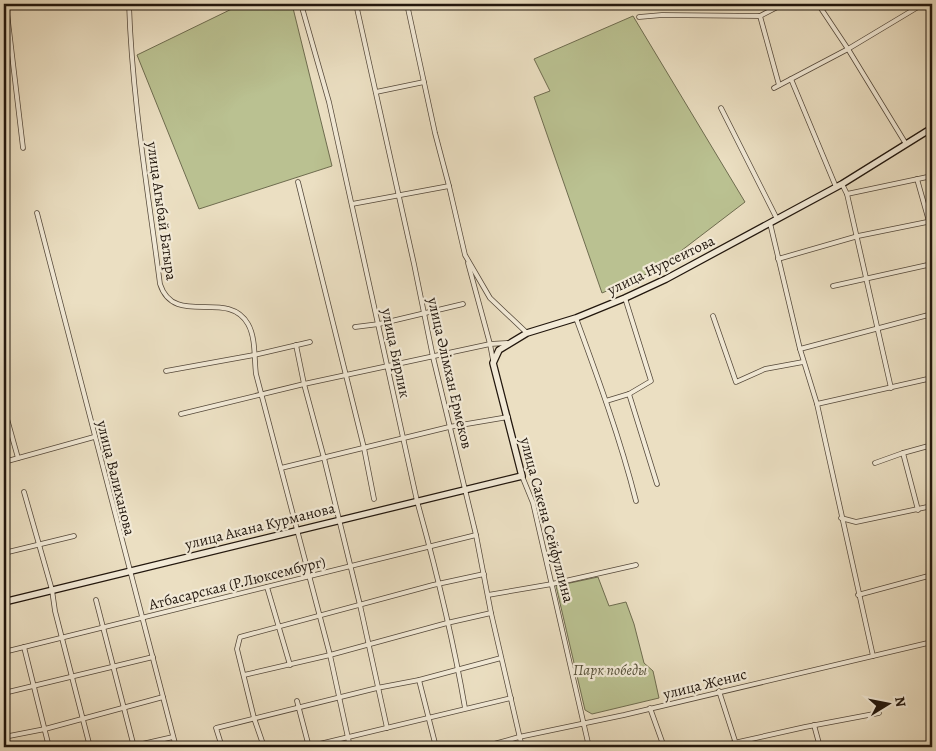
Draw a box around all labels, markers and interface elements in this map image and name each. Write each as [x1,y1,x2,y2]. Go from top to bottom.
street label: улица Агыбай Батыра [142,139,182,282]
street label: улица Нурсеитова [603,230,718,300]
street label: улица Әлімхан Ермеков [423,294,477,451]
street label: улица Бирлик [377,305,415,400]
street label: улица Валиханова [92,417,140,538]
street label: улица Сакена Сейфуллина [515,434,579,605]
street label: улица Акана Курманова [182,498,337,555]
street label: Атбасарская (Р.Люксембург) [146,551,327,615]
park label: Парк победы [573,660,647,680]
street label: улица Женис [660,664,749,704]
north arrow [864,678,914,728]
text: N [890,695,911,709]

